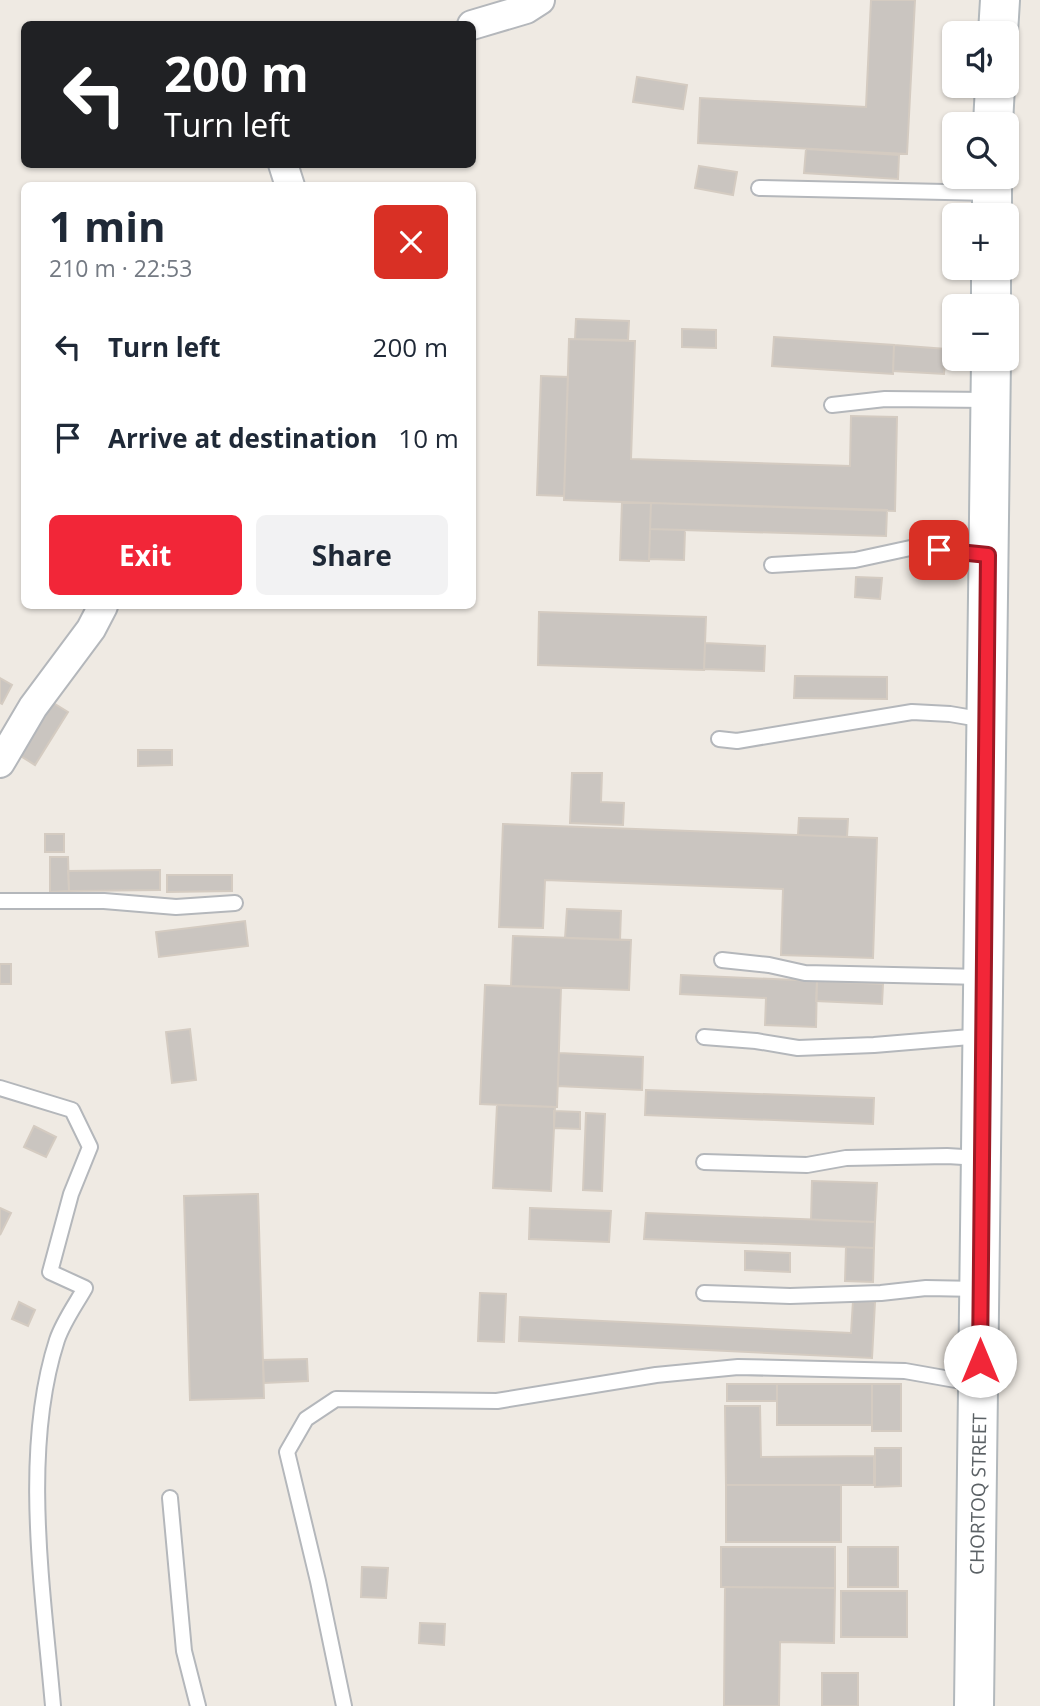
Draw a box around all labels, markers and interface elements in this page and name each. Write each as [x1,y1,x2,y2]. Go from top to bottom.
map controls [942,21,1019,371]
button: sound [942,21,1019,98]
text: 200 m [164,40,309,106]
icon: left [49,49,140,140]
text: Turn left [164,103,290,146]
button: search [942,112,1019,189]
text: 1 min [49,197,166,254]
button: + [942,203,1019,280]
button: close [374,205,448,279]
text: 210 m · 22:53 [49,252,192,284]
button: − [942,294,1019,371]
icon: left [49,328,87,366]
text: Turn left [108,329,220,365]
text: 200 m [373,329,448,365]
icon: arrive [49,419,87,457]
text: Arrive at destination [108,420,377,456]
text: 10 m [398,420,459,456]
button: Exit [49,515,242,595]
button: Share [256,515,448,595]
pin [909,520,969,580]
icon: arrive [920,531,958,569]
position arrow [943,1324,1017,1398]
street label: CHORTOQ STREET [964,1412,992,1575]

